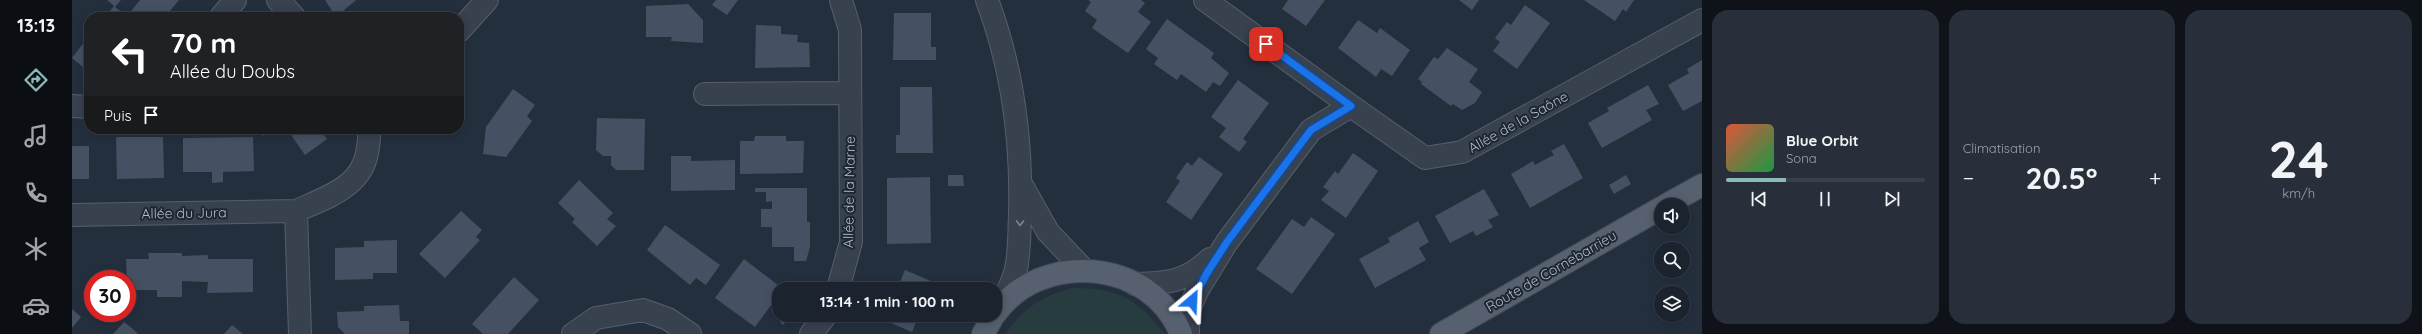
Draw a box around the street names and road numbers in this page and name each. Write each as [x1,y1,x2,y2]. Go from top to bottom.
street label: Allée de la Saône [1465,87,1571,157]
street label: Allée de la Marne [839,136,859,248]
street label: Allée du Jura [141,203,227,223]
street label: Route de Cornebarrieu [1482,226,1620,316]

